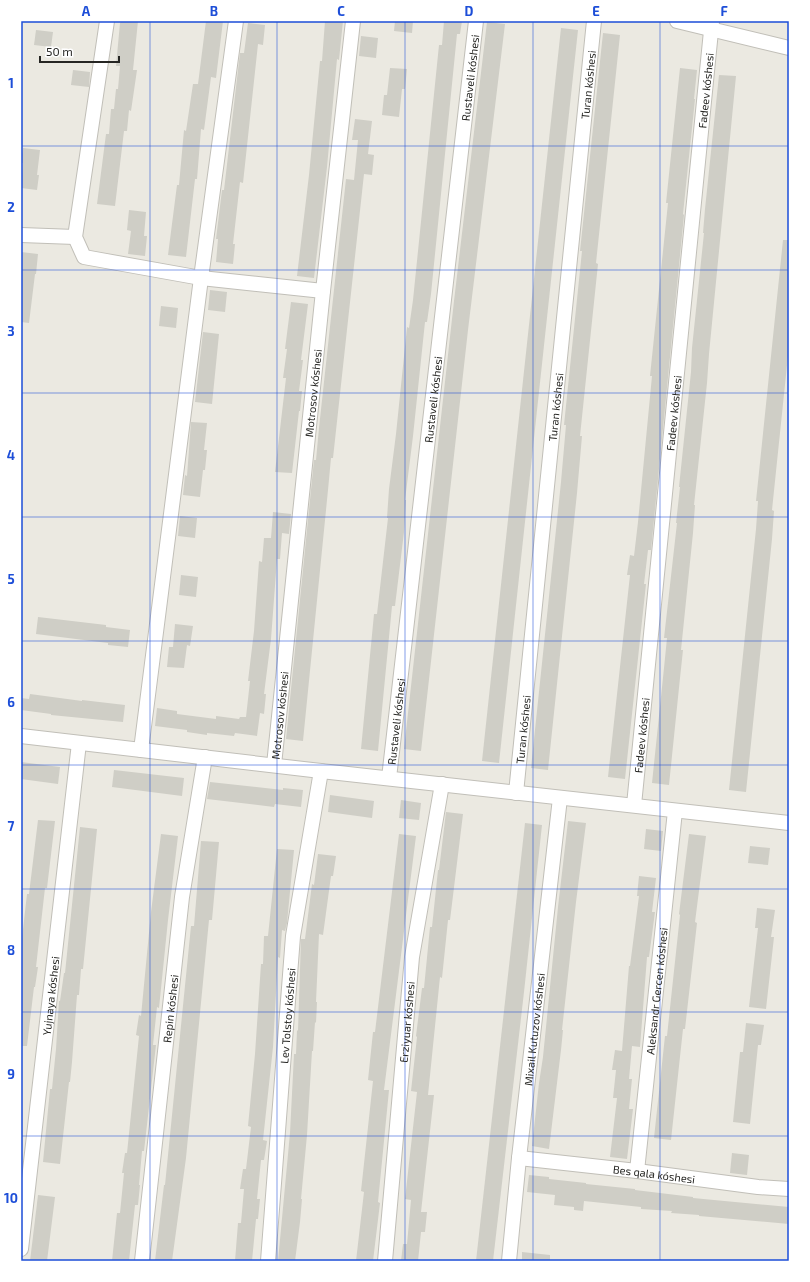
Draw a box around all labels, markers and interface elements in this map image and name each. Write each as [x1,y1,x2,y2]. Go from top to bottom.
text: A [82,3,91,19]
text: B [210,3,218,19]
text: C [337,3,345,19]
text: D [465,3,474,19]
text: E [592,3,600,19]
text: F [720,3,728,19]
street label: Rustaveli kóshesi [458,34,481,122]
scale bar [40,38,119,64]
text: 50 m [46,44,73,58]
street label: Turan kóshesi [578,50,598,120]
street label: Fadeev kóshesi [695,52,715,129]
text: 1 [8,75,14,91]
text: 2 [7,199,15,215]
text: 3 [7,323,15,339]
street label: Motrosov kóshesi [301,348,323,438]
street label: Rustaveli kóshesi [421,356,444,443]
street label: Turan kóshesi [545,372,565,442]
street label: Fadeev kóshesi [663,375,683,451]
text: 4 [7,447,15,463]
text: 5 [7,571,15,587]
street label: Motrosov kóshesi [268,671,290,760]
street label: Rustaveli kóshesi [384,677,407,765]
text: 6 [7,694,15,710]
street label: Turan kóshesi [513,694,532,764]
street label: Fadeev kóshesi [631,697,651,774]
text: 7 [8,818,15,834]
street label: Aleksandr Gercen kóshesi [643,927,669,1055]
text: 8 [7,942,15,958]
street label: Yujnaya kóshesi [39,956,61,1036]
street label: Lev Tolstoy kóshesi [277,967,297,1064]
street label: Mixail Kutuzov kóshesi [521,972,547,1086]
street label: Repin kóshesi [160,974,180,1043]
street label: Erziyuar kóshesi [396,981,416,1063]
text: 9 [7,1066,15,1082]
street label: Bes qala kóshesi [612,1162,696,1185]
text: 10 [4,1190,18,1206]

